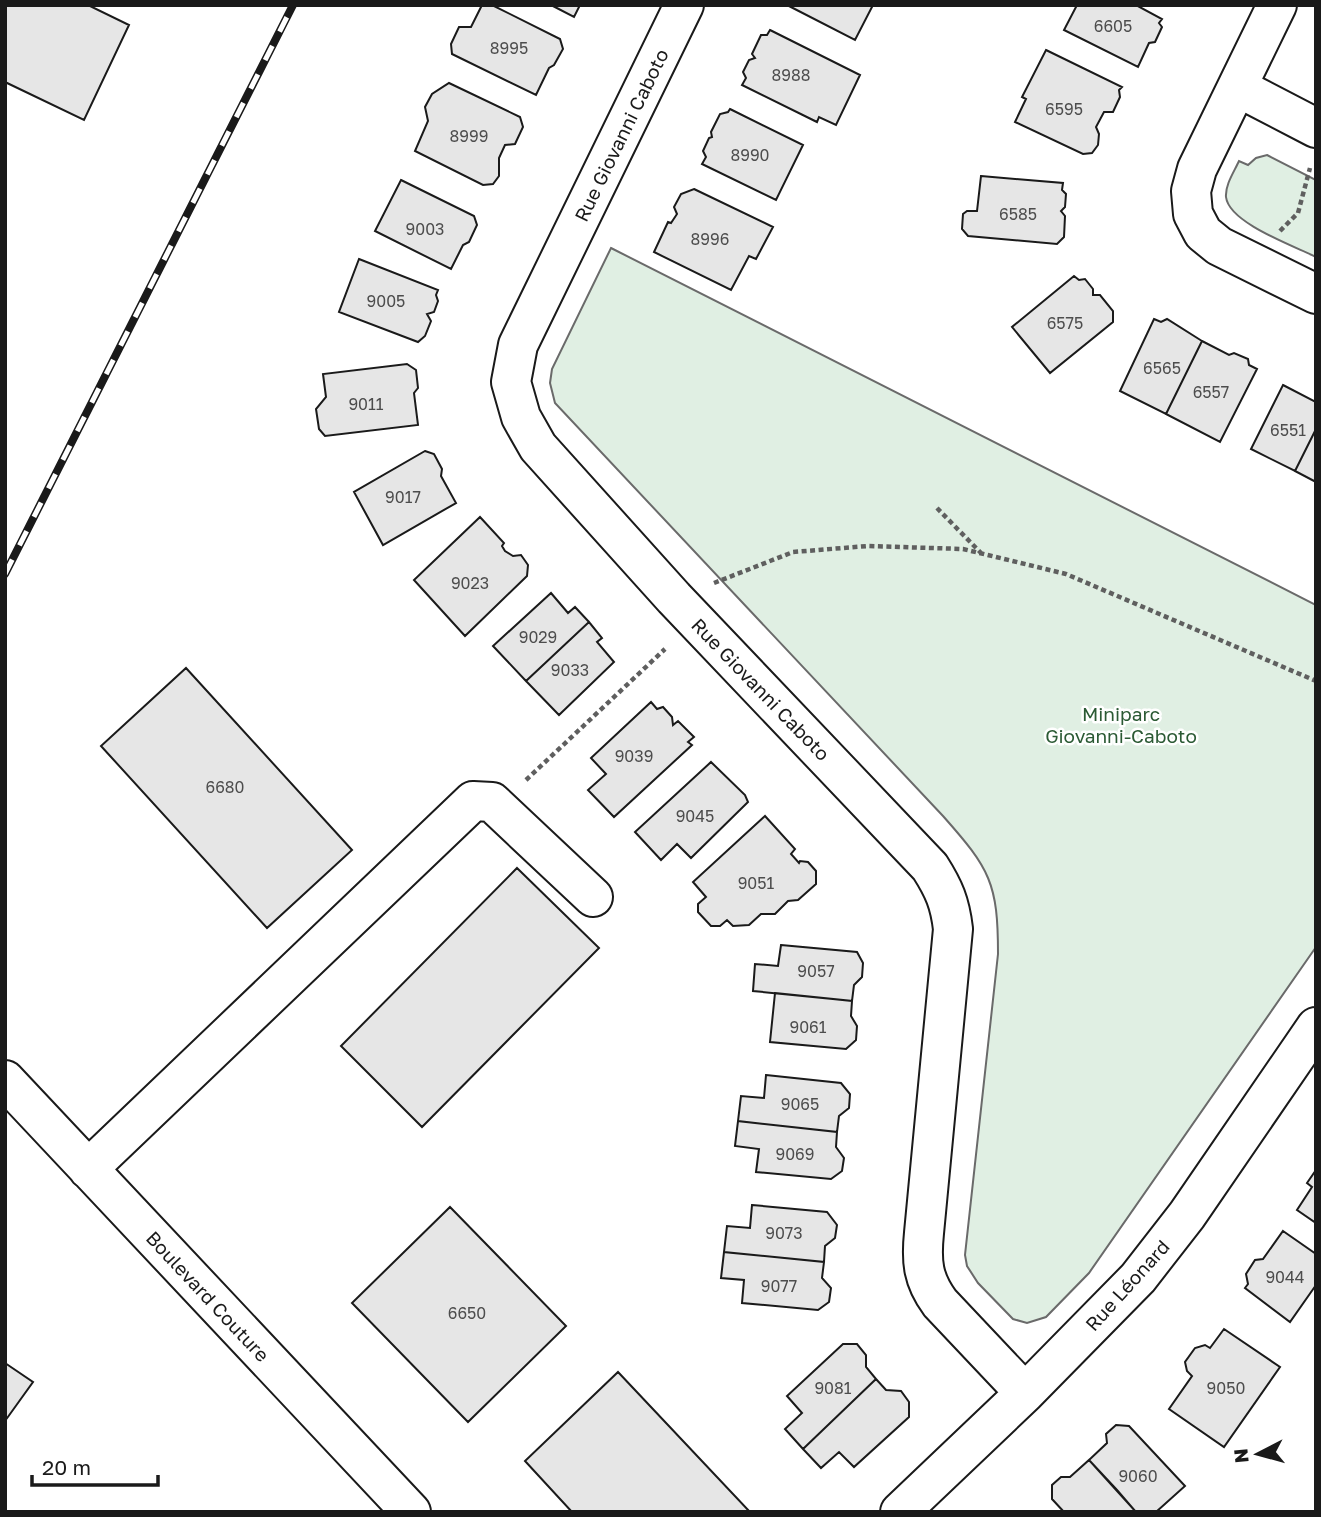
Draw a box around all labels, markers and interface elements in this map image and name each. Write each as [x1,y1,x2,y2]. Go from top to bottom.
house number: 6605 [1094,16,1132,36]
house number: 8995 [490,38,528,58]
street label: Rue Giovanni Caboto [569,45,673,225]
house number: 8988 [772,65,810,85]
house number: 6595 [1045,99,1083,119]
house number: 8999 [450,126,488,146]
house number: 8990 [730,145,770,165]
house number: 6585 [999,204,1037,224]
house number: 9003 [406,219,444,239]
house number: 8996 [691,229,729,249]
house number: 9005 [367,291,405,311]
house number: 6575 [1047,313,1083,333]
house number: 6565 [1143,358,1181,378]
house number: 6557 [1193,382,1229,402]
house number: 9011 [348,394,384,414]
house number: 6551 [1270,420,1306,440]
house number: 9017 [385,487,421,507]
house number: 9023 [451,573,489,593]
street label: Rue Giovanni Caboto [687,613,835,765]
house number: 9029 [519,627,557,647]
house number: 9033 [551,660,589,680]
park label: Miniparc Giovanni-Caboto [1045,702,1197,747]
house number: 9039 [615,746,653,766]
house number: 6680 [205,777,245,797]
house number: 9045 [676,806,714,826]
house number: 9051 [738,873,775,893]
house number: 9057 [797,961,835,981]
house number: 9061 [789,1017,827,1037]
house number: 9065 [781,1094,819,1114]
house number: 9069 [776,1144,814,1164]
house number: 9073 [765,1223,803,1243]
street label: Boulevard Couture [142,1226,274,1366]
street label: Rue Léonard [1080,1235,1174,1335]
house number: 9044 [1265,1267,1305,1287]
house number: 9077 [761,1276,797,1296]
house number: 6650 [448,1303,486,1323]
house number: 9081 [814,1378,852,1398]
house number: 9050 [1207,1378,1245,1398]
north arrow [1223,1419,1293,1489]
scale bar [32,1444,158,1488]
text: N [1228,1447,1253,1464]
text: 20 m [42,1454,91,1480]
house number: 9060 [1118,1466,1158,1486]

